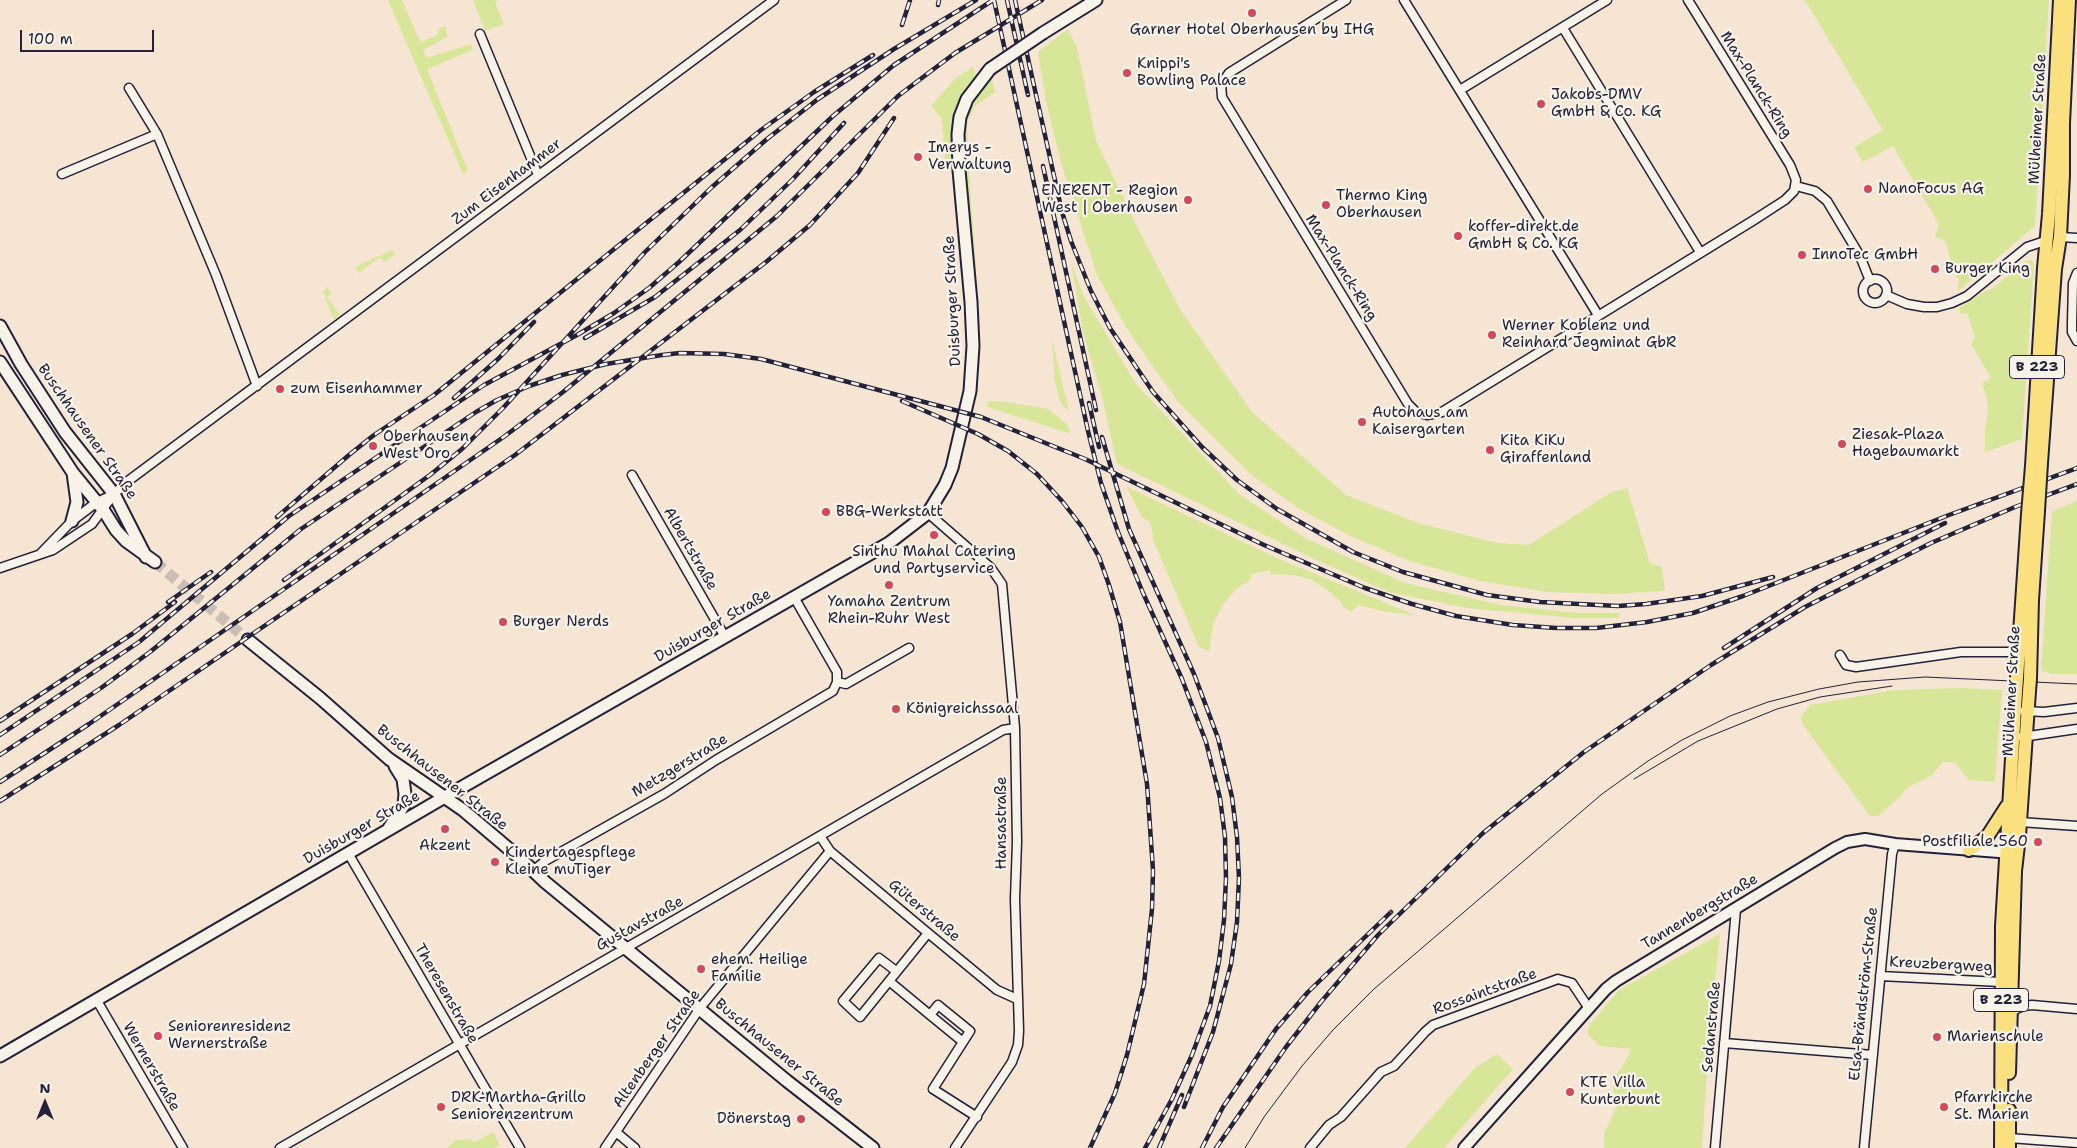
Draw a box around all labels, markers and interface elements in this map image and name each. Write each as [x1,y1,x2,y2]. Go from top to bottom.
marker: Garner Hotel Oberhausen by IHG [1246,7,1258,19]
scale bar [22,20,156,52]
place label: Garner Hotel Oberhausen by IHG [1130,21,1374,39]
street label: Max-Planck-Ring [1716,28,1796,142]
text: 100 m [28,29,73,49]
street label: Mülheimer Straße [2026,53,2050,185]
place label: Knippi's Bowling Palace [1137,55,1246,90]
marker: Knippi's Bowling Palace [1121,67,1133,79]
place label: Jakobs-DMV GmbH & Co. KG [1551,86,1661,121]
marker: Jakobs-DMV GmbH & Co. KG [1535,98,1547,110]
street label: Zum Eisenhammer [449,135,565,229]
place label: Imerys - Verwaltung [928,139,1012,174]
marker: Imerys - Verwaltung [912,151,924,163]
place label: NanoFocus AG [1878,180,1984,198]
place label: ENERENT - Region West | Oberhausen [1041,182,1178,217]
marker: NanoFocus AG [1862,183,1874,195]
place label: Thermo King Oberhausen [1336,187,1427,222]
marker: ENERENT - Region West | Oberhausen [1182,194,1194,206]
marker: Thermo King Oberhausen [1320,199,1332,211]
street label: Max-Planck-Ring [1301,211,1381,325]
place label: koffer-direkt.de GmbH & Co. KG [1468,218,1579,253]
marker: koffer-direkt.de GmbH & Co. KG [1452,230,1464,242]
street label: Duisburger Straße [941,235,965,367]
place label: InnoTec GmbH [1812,246,1918,264]
marker: InnoTec GmbH [1796,249,1808,261]
place label: Burger King [1945,260,2030,278]
marker: Burger King [1929,263,1941,275]
place label: Werner Koblenz und Reinhard Jegminat GbR [1502,317,1676,352]
marker: Werner Koblenz und Reinhard Jegminat GbR [1486,329,1498,341]
road number: B 223 [2010,356,2064,378]
street label: Buschhausener Straße [33,361,141,503]
place label: zum Eisenhammer [290,380,423,398]
marker: zum Eisenhammer [274,383,286,395]
place label: Autohaus am Kaisergarten [1372,404,1468,439]
marker: Autohaus am Kaisergarten [1356,416,1368,428]
place label: Ziesak-Plaza Hagebaumarkt [1852,426,1959,461]
place label: Oberhausen West Oro [383,428,469,463]
place label: Kita KiKu Giraffenland [1500,432,1591,467]
marker: Ziesak-Plaza Hagebaumarkt [1836,438,1848,450]
marker: Oberhausen West Oro [367,440,379,452]
marker: Kita KiKu Giraffenland [1484,444,1496,456]
place label: BBG-Werkstatt [836,503,943,521]
street label: Albertstraße [659,504,721,594]
marker: BBG-Werkstatt [820,506,832,518]
marker: Sinthu Mahal Catering und Partyservice [928,529,940,541]
place label: Sinthu Mahal Catering und Partyservice [852,543,1016,578]
marker: Yamaha Zentrum Rhein-Ruhr West [883,579,895,591]
street label: Duisburger Straße [652,585,774,667]
place label: Yamaha Zentrum Rhein-Ruhr West [827,593,951,628]
place label: Burger Nerds [513,613,609,631]
marker: Burger Nerds [497,616,509,628]
street label: Mülheimer Straße [2000,625,2024,757]
place label: Königreichssaal [906,700,1019,718]
marker: Königreichssaal [890,703,902,715]
street label: Buschhausener Straße [373,721,511,835]
street label: Metzgerstraße [629,730,731,802]
street label: Hansastraße [993,777,1011,869]
street label: Duisburger Straße [301,787,423,869]
marker: Akzent [439,823,451,835]
place label: Postfiliale 560 [1922,833,2028,851]
marker: Postfiliale 560 [2032,836,2044,848]
place label: Akzent [419,837,471,855]
place label: Kindertagespflege Kleine muTiger [505,844,636,879]
marker: Kindertagespflege Kleine muTiger [489,856,501,868]
street label: Tannenbergstraße [1639,870,1761,954]
street label: Güterstraße [885,876,963,946]
street label: Gustavstraße [593,893,687,955]
street label: Elsa-Brändström-Straße [1846,906,1882,1082]
street label: Theresenstraße [410,941,482,1047]
place label: ehem. Heilige Familie [711,951,808,986]
street label: Kreuzbergweg [1889,953,1993,977]
marker: ehem. Heilige Familie [695,963,707,975]
street label: Rossaintstraße [1431,965,1539,1019]
street label: Sedanstraße [1699,981,1725,1073]
street label: Altenberger Straße [609,986,705,1112]
road number: B 223 [1974,988,2028,1012]
street label: Buschhausener Straße [711,995,847,1111]
place label: Seniorenresidenz Wernerstraße [168,1018,291,1053]
street label: Wernerstraße [118,1019,184,1115]
place label: Marienschule [1947,1028,2044,1046]
marker: Seniorenresidenz Wernerstraße [152,1030,164,1042]
marker: Marienschule [1931,1031,1943,1043]
place label: KTE Villa Kunterbunt [1580,1074,1661,1109]
north arrow [20,1078,70,1128]
text: N [39,1079,51,1097]
marker: KTE Villa Kunterbunt [1564,1086,1576,1098]
place label: DRK-Martha-Grillo Seniorenzentrum [451,1089,586,1124]
place label: Pfarrkirche St. Marien [1954,1089,2033,1124]
marker: DRK-Martha-Grillo Seniorenzentrum [435,1101,447,1113]
marker: Pfarrkirche St. Marien [1938,1101,1950,1113]
place label: Dönerstag [717,1110,791,1128]
marker: Dönerstag [795,1113,807,1125]

